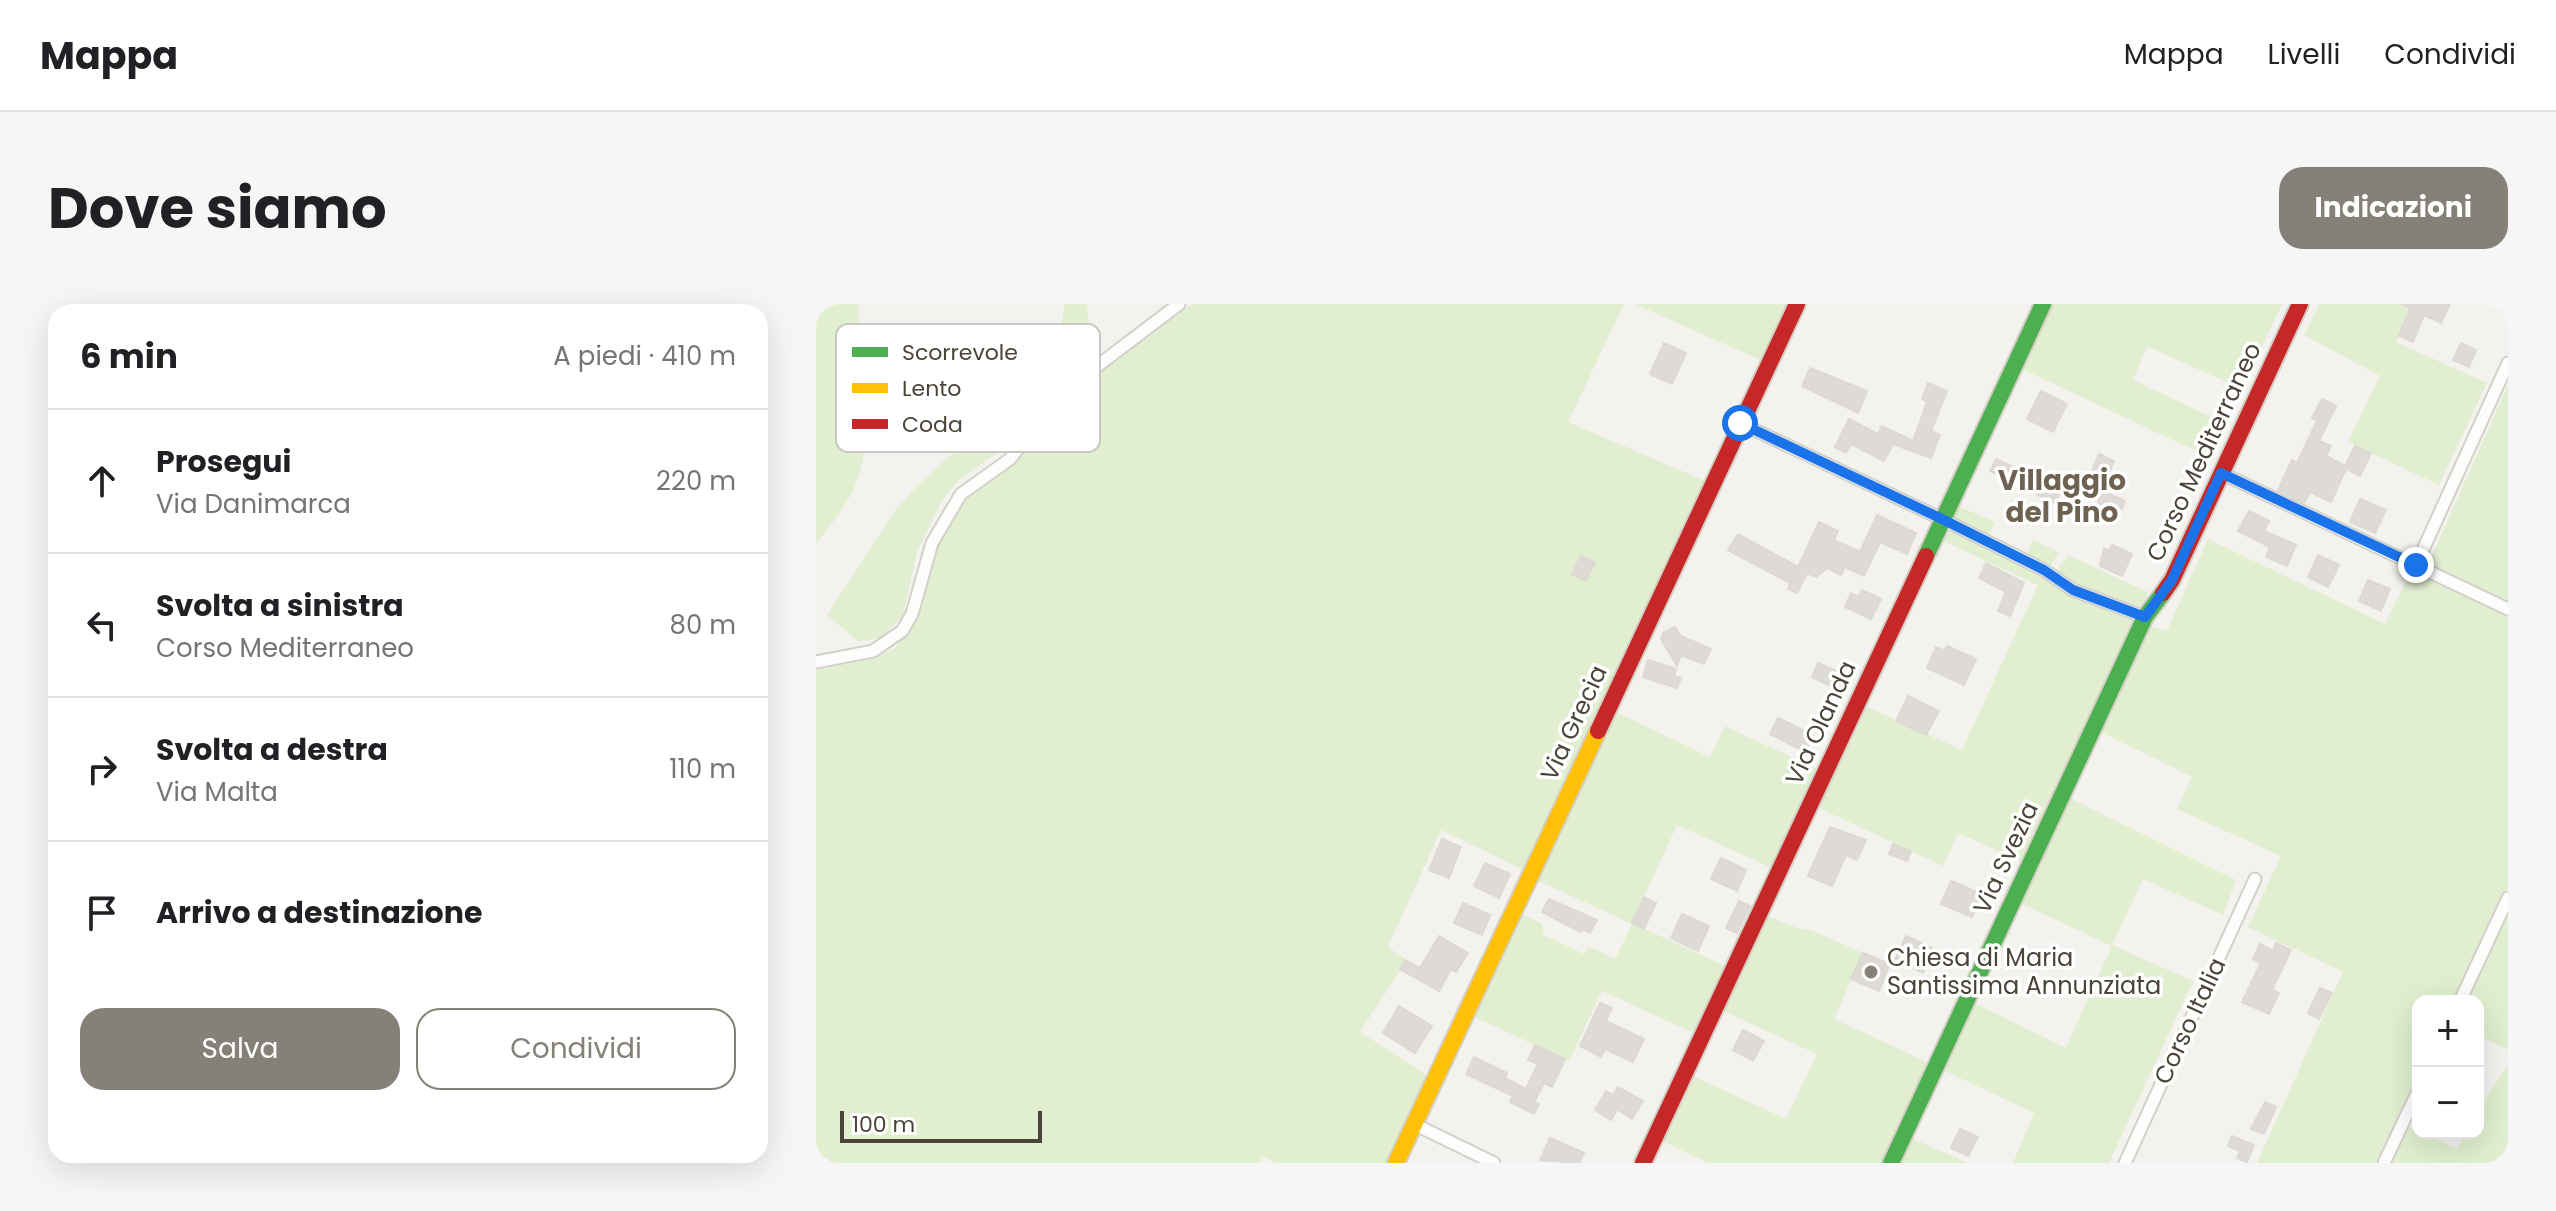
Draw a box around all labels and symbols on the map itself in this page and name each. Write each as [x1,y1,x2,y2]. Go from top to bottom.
legend [836,324,1100,452]
text: Scorrevole [902,337,1018,368]
street label: Corso Mediterraneo [2138,337,2269,567]
text: Lento [902,373,961,404]
route start [1722,405,1758,441]
text: Coda [902,409,963,440]
district label: Villaggio del Pino [1998,461,2126,532]
route end [2398,547,2434,583]
street label: Via Olanda [1777,655,1864,790]
street label: Via Grecia [1532,660,1615,786]
street label: Via Svezia [1965,796,2046,919]
place label: Chiesa di Maria Santissima Annunziata [1887,941,2161,1002]
street label: Corso Italia [2146,952,2233,1089]
marker: Chiesa di Maria Santissima Annunziata [1862,963,1880,981]
scale bar [840,1107,1042,1143]

